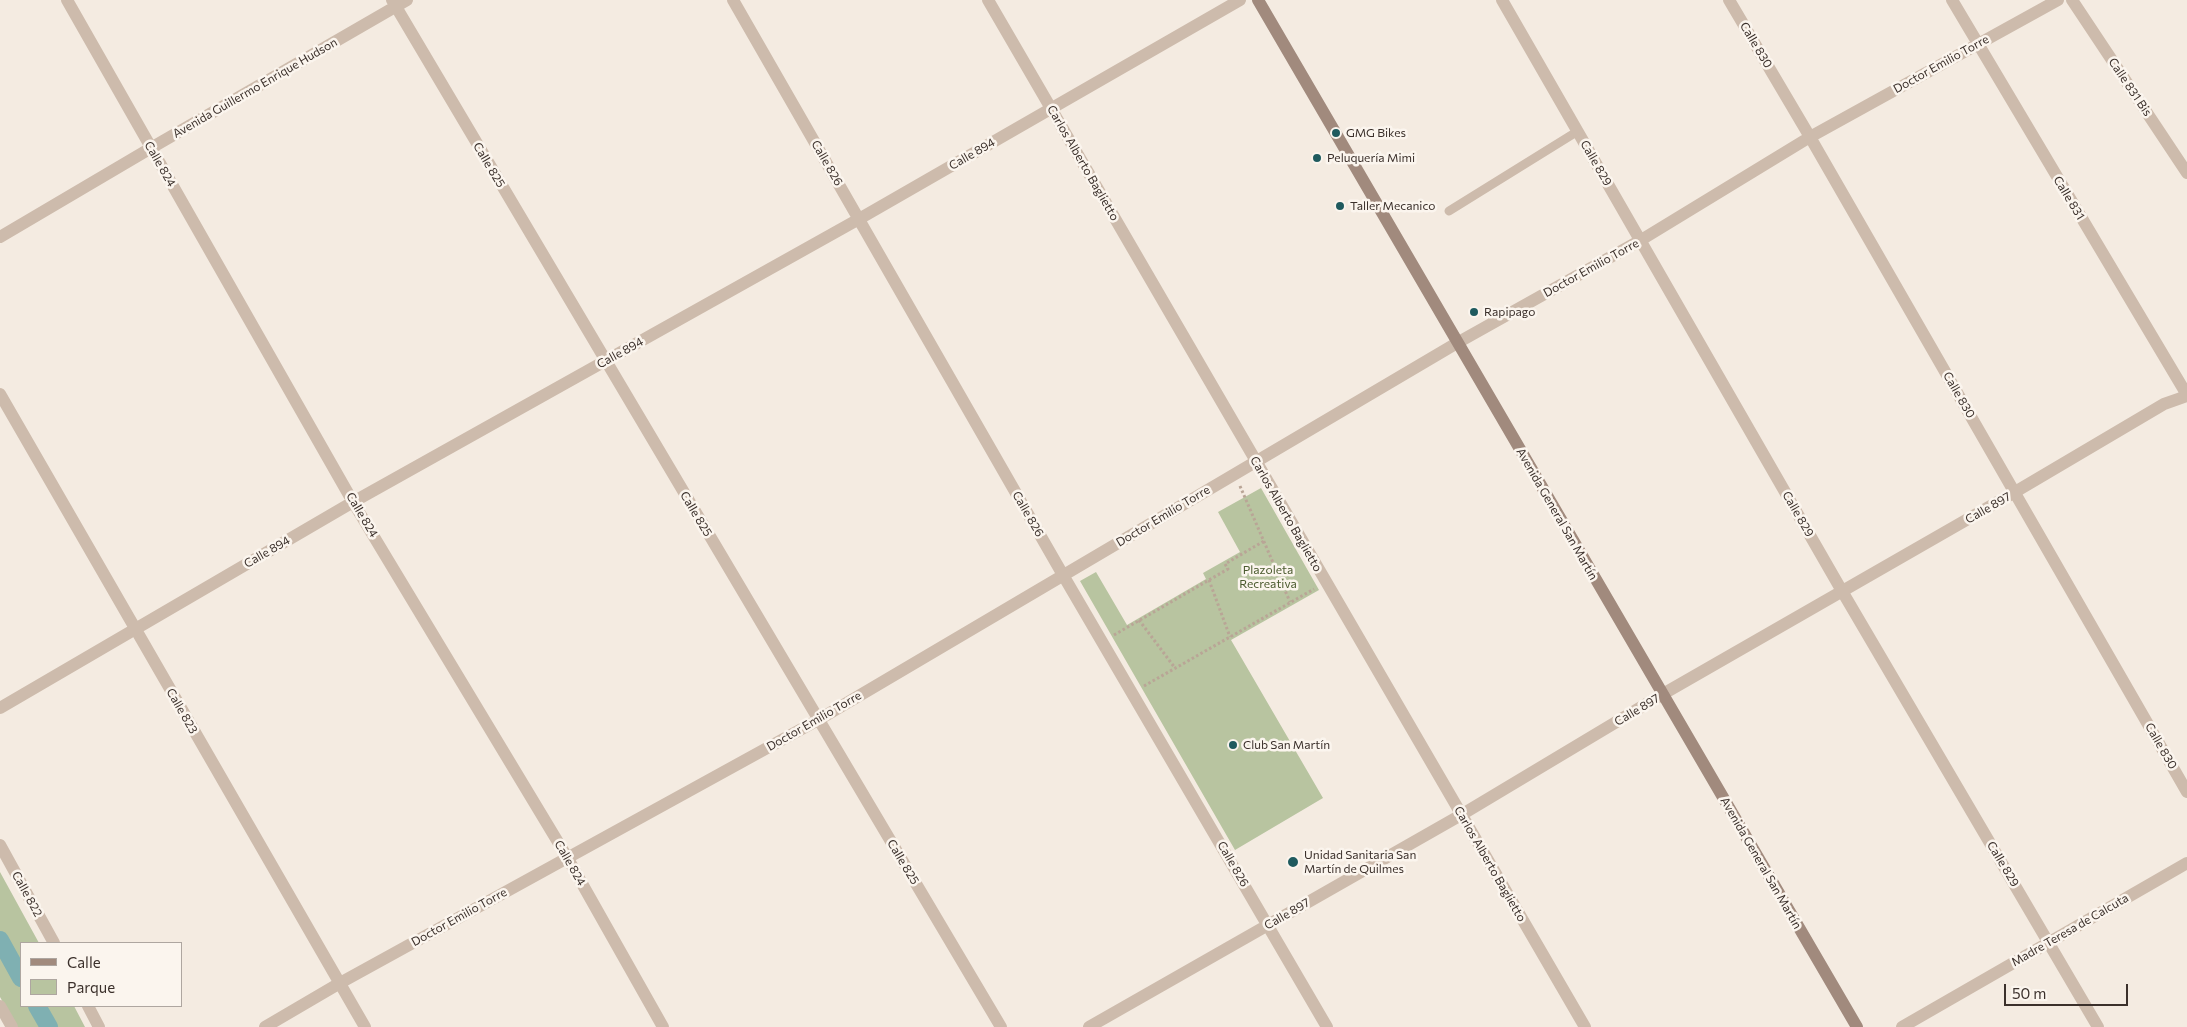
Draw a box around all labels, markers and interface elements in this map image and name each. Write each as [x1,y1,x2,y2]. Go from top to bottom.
street label: Calle 830 [1737,19,1775,71]
street label: Doctor Emilio Torre [1891,32,1991,96]
street label: Avenida Guillermo Enrique Hudson [170,35,340,141]
street label: Calle 831 Bis [2105,55,2155,119]
street label: Carlos Alberto Baglietto [1044,103,1122,223]
place label: GMG Bikes [1346,126,1406,140]
marker: GMG Bikes [1330,127,1342,139]
street label: Calle 894 [946,135,998,173]
street label: Calle 826 [808,138,846,188]
street label: Calle 829 [1577,138,1615,188]
street label: Calle 824 [141,139,179,189]
street label: Calle 825 [470,140,508,190]
place label: Peluquería Mimi [1327,151,1415,165]
marker: Peluquería Mimi [1311,152,1323,164]
street label: Calle 831 [2050,174,2088,222]
place label: Taller Mecanico [1350,199,1436,213]
marker: Taller Mecanico [1334,200,1346,212]
street label: Doctor Emilio Torre [1541,236,1641,300]
place label: Rapipago [1484,305,1535,319]
marker: Rapipago [1468,306,1480,318]
street label: Calle 894 [594,334,646,372]
street label: Calle 830 [1940,369,1978,421]
street label: Avenida General San Martín [1513,445,1601,583]
street label: Carlos Alberto Baglietto [1247,454,1325,574]
street label: Doctor Emilio Torre [1113,482,1213,550]
street label: Calle 825 [677,489,715,539]
street label: Calle 826 [1009,489,1047,539]
street label: Calle 829 [1779,489,1817,539]
street label: Calle 897 [1963,489,2013,527]
street label: Calle 824 [343,490,381,540]
street label: Calle 894 [241,533,293,571]
park label: Plazoleta Recreativa [1239,563,1297,591]
street label: Calle 823 [163,686,201,736]
street label: Doctor Emilio Torre [764,688,864,754]
street label: Calle 897 [1612,691,1662,729]
street label: Calle 830 [2142,720,2180,772]
place label: Club San Martín [1243,738,1330,752]
marker: Club San Martín [1227,739,1239,751]
street label: Avenida General San Martín [1717,794,1805,932]
street label: Carlos Alberto Baglietto [1451,804,1529,924]
street label: Calle 825 [884,837,922,887]
street label: Calle 824 [551,838,589,888]
street label: Calle 826 [1214,839,1252,889]
street label: Calle 829 [1984,839,2022,889]
place label: Unidad Sanitaria San Martín de Quilmes [1304,848,1416,876]
marker: Unidad Sanitaria San Martín de Quilmes [1286,855,1300,869]
street label: Calle 822 [9,869,45,919]
street label: Doctor Emilio Torre [409,885,509,949]
street label: Madre Teresa de Calcuta [2009,891,2131,969]
street label: Calle 897 [1262,895,1312,933]
legend [20,942,182,1007]
text: Calle [67,953,101,971]
scale bar [2007,974,2131,1006]
text: Parque [67,978,115,996]
text: 50 m [2012,984,2046,1002]

